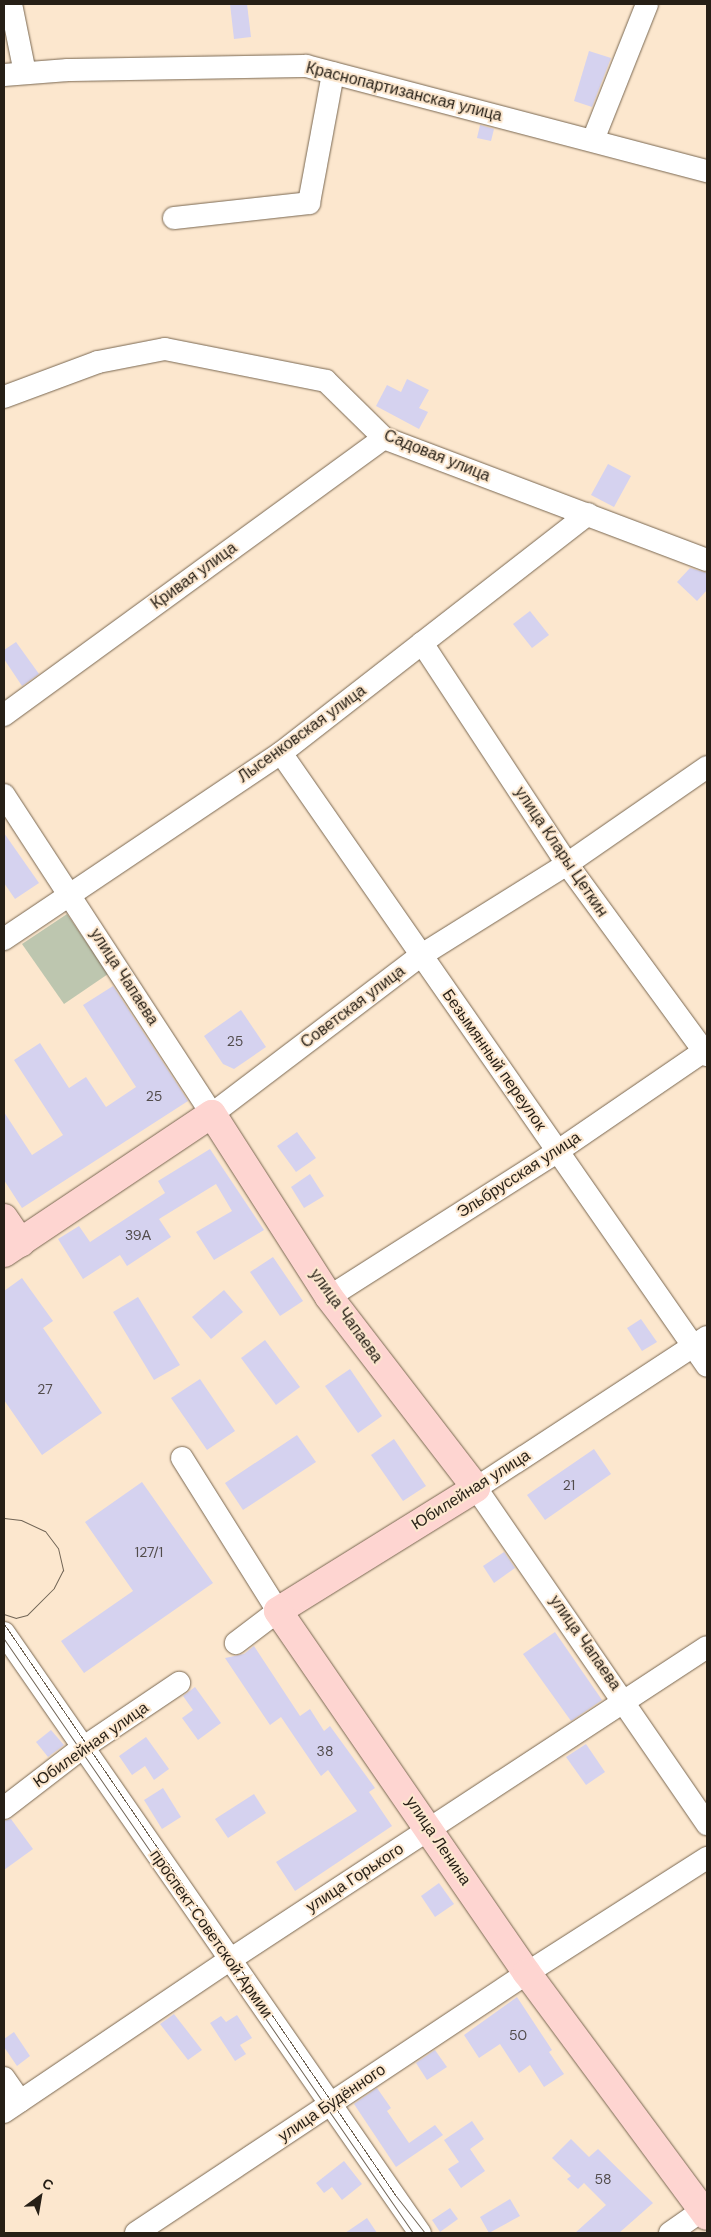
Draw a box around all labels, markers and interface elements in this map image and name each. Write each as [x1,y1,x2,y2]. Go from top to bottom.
street label: Краснопартизанская улица [304,58,504,126]
street label: Садовая улица [381,426,493,486]
street label: Кривая улица [147,538,241,614]
street label: Лысенковская улица [234,681,370,787]
street label: улица Клары Цеткин [510,783,612,921]
street label: улица Чапаева [86,925,162,1029]
street label: Советская улица [297,962,409,1052]
street label: Безымянный переулок [438,986,550,1134]
house number: 25 [227,1033,243,1049]
house number: 25 [146,1088,162,1104]
street label: Эльбрусская улица [454,1128,584,1222]
house number: 39А [125,1227,151,1243]
street label: улица Чапаева [305,1265,387,1367]
house number: 27 [37,1381,53,1397]
street label: Юбилейная улица [408,1446,534,1534]
house number: 21 [563,1477,575,1493]
house number: 127/1 [135,1544,163,1560]
street label: улица Чапаева [545,1592,625,1694]
street label: Юбилейная улица [30,1698,152,1792]
house number: 38 [317,1743,333,1759]
street label: улица Ленина [401,1793,475,1889]
street label: улица Горького [303,1839,407,1917]
street label: проспект Советской Армии [146,1846,276,2022]
house number: 50 [509,2027,527,2043]
street label: улица Будённого [275,2060,389,2146]
house number: 58 [594,2171,612,2187]
north arrow [15,2172,65,2222]
text: С [39,2174,57,2195]

